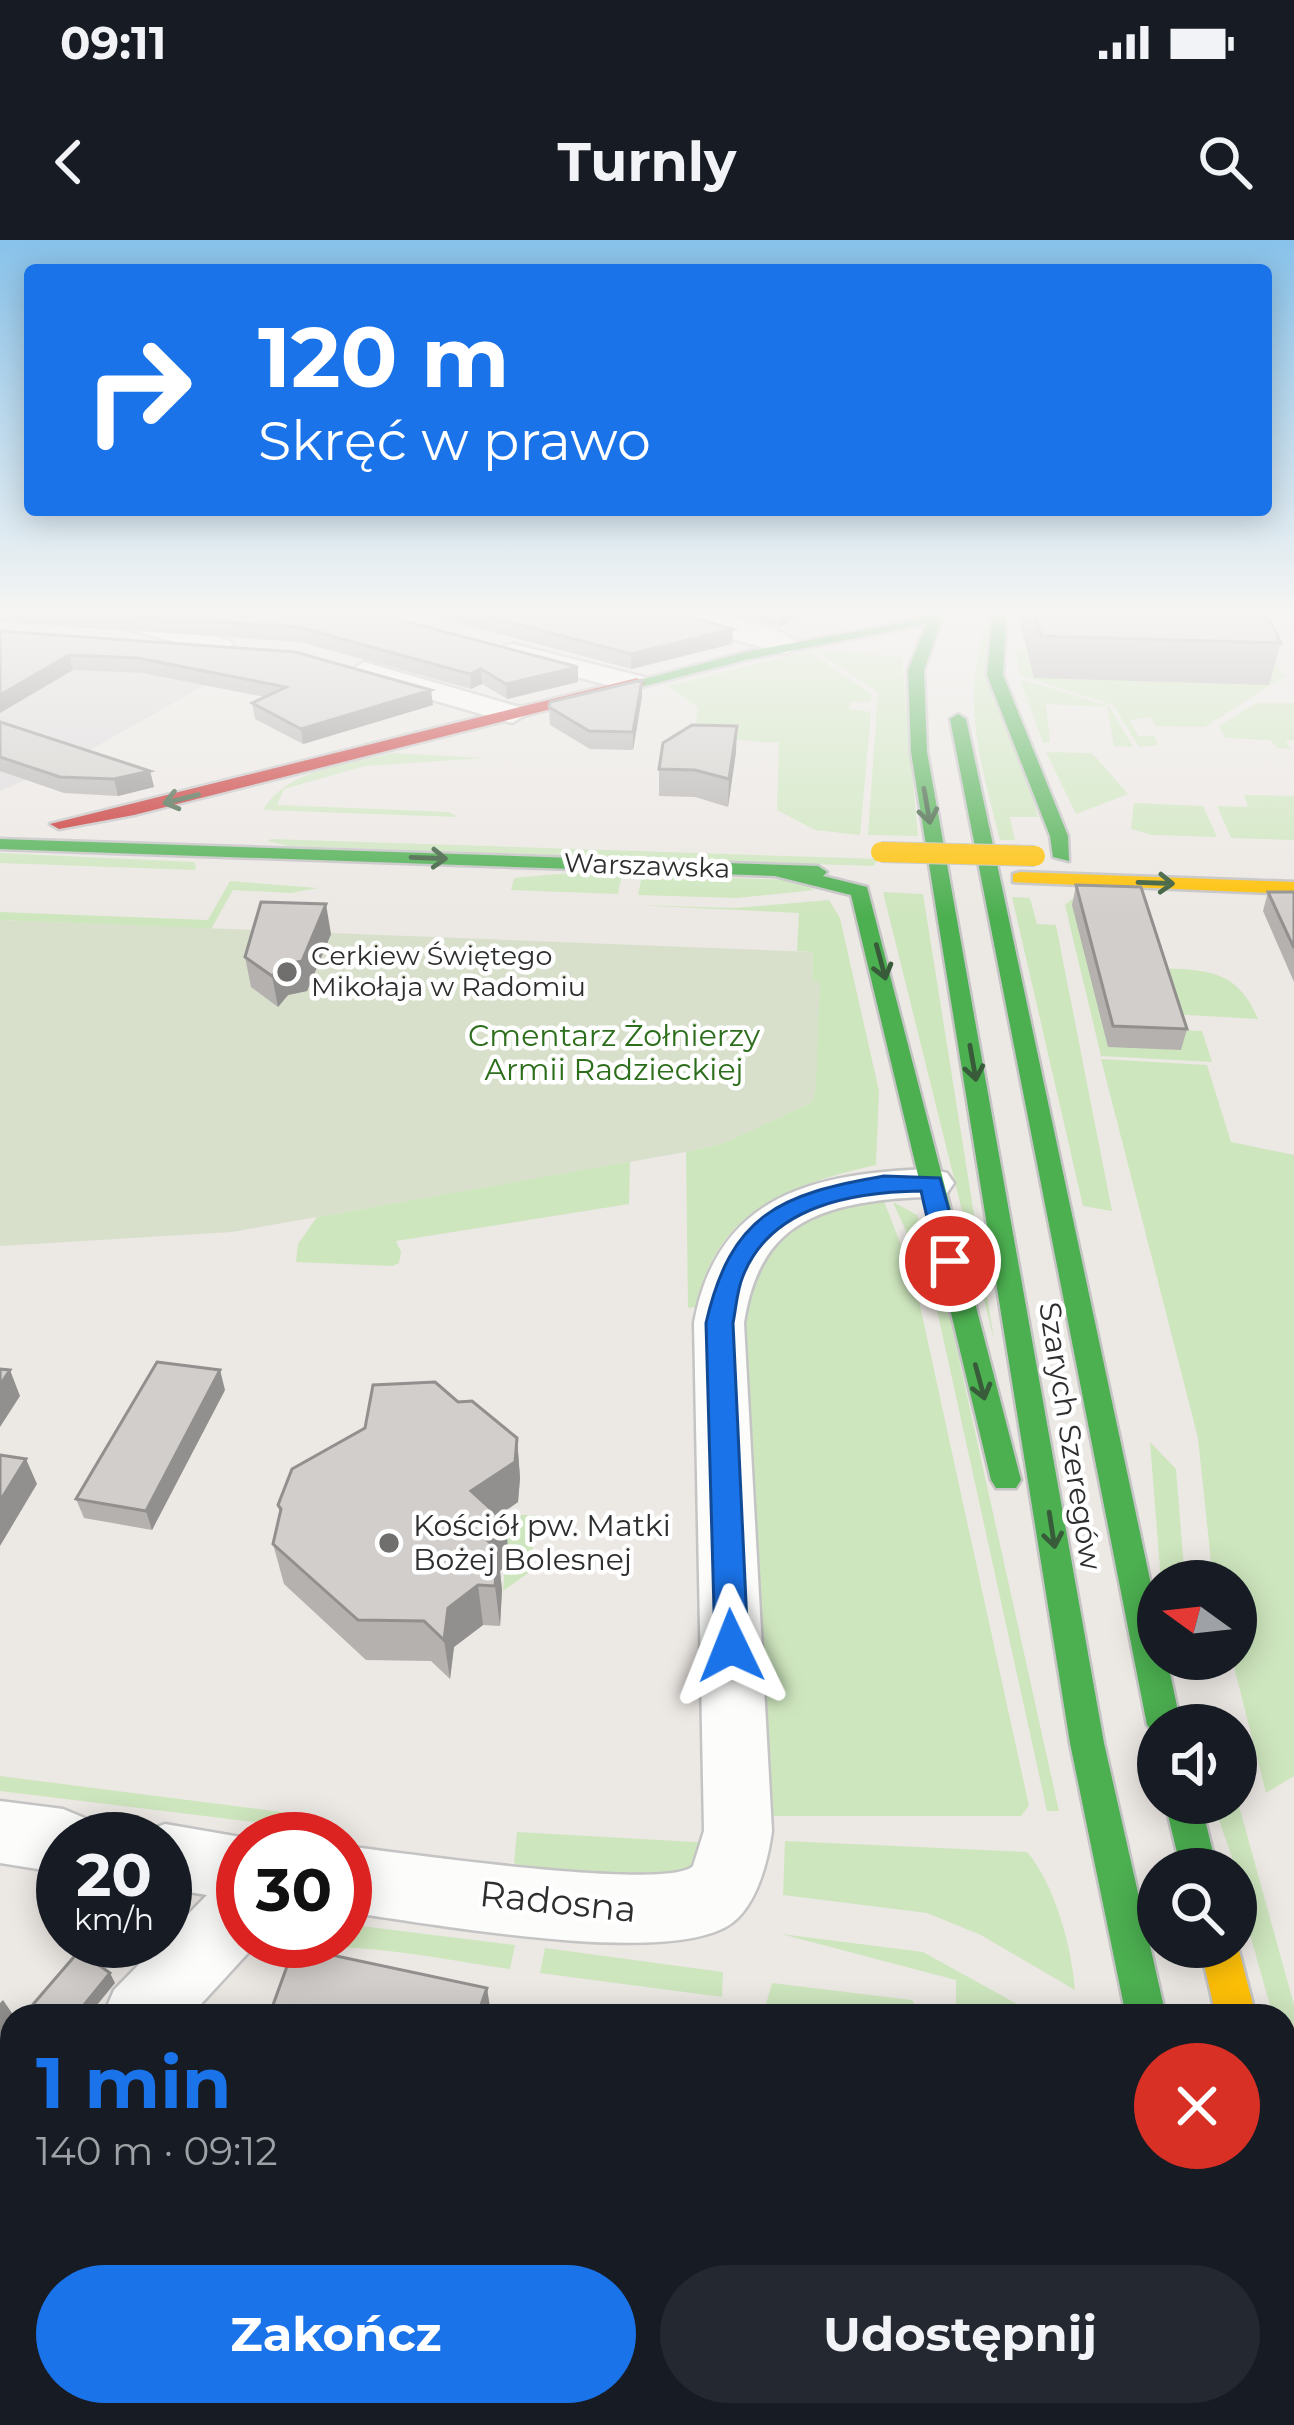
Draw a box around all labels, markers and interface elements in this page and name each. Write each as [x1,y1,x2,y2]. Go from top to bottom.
text: 09:11 [60,15,166,70]
icon: back [36,129,102,195]
text: Turnly [558,129,736,195]
icon: search [1192,129,1258,195]
text: 120 m [258,306,509,408]
icon: right [60,312,216,468]
text: Skręć w prawo [258,408,651,474]
one-way arrow [917,786,940,825]
one-way arrow [162,789,200,811]
street label: Warszawska [563,846,731,885]
one-way arrow [409,847,448,870]
one-way arrow [1136,872,1175,895]
place label: Cerkiew Świętego Mikołaja w Radomiu [311,939,586,1003]
one-way arrow [871,942,893,980]
marker: Cerkiew Świętego Mikołaja w Radomiu [274,959,300,985]
park label: Cmentarz Żołnierzy Armii Radzieckiej [468,1017,761,1088]
one-way arrow [963,1043,985,1082]
pin [899,1210,1001,1312]
icon: arrive [917,1228,983,1294]
street label: Szarych Szeregów [1031,1299,1110,1573]
one-way arrow [970,1362,992,1400]
place label: Kościół pw. Matki Bożej Bolesnej [413,1507,671,1578]
one-way arrow [1041,1510,1064,1549]
marker: Kościół pw. Matki Bożej Bolesnej [376,1530,402,1556]
north arrow [1137,1560,1257,1680]
map controls [1137,1560,1257,1968]
position arrow [668,1583,794,1709]
button: sound [1137,1704,1257,1824]
speed limit sign: 30 [216,1812,372,1968]
text: 20 [76,1838,152,1911]
button: search [1137,1848,1257,1968]
street label: Radosna [478,1871,638,1931]
text: km/h [74,1901,154,1938]
text: 1 min [36,2038,232,2126]
button: close [1134,2043,1260,2169]
text: 140 m · 09:12 [36,2127,278,2175]
button: Zakończ [36,2265,636,2403]
button: Udostępnij [660,2265,1260,2403]

